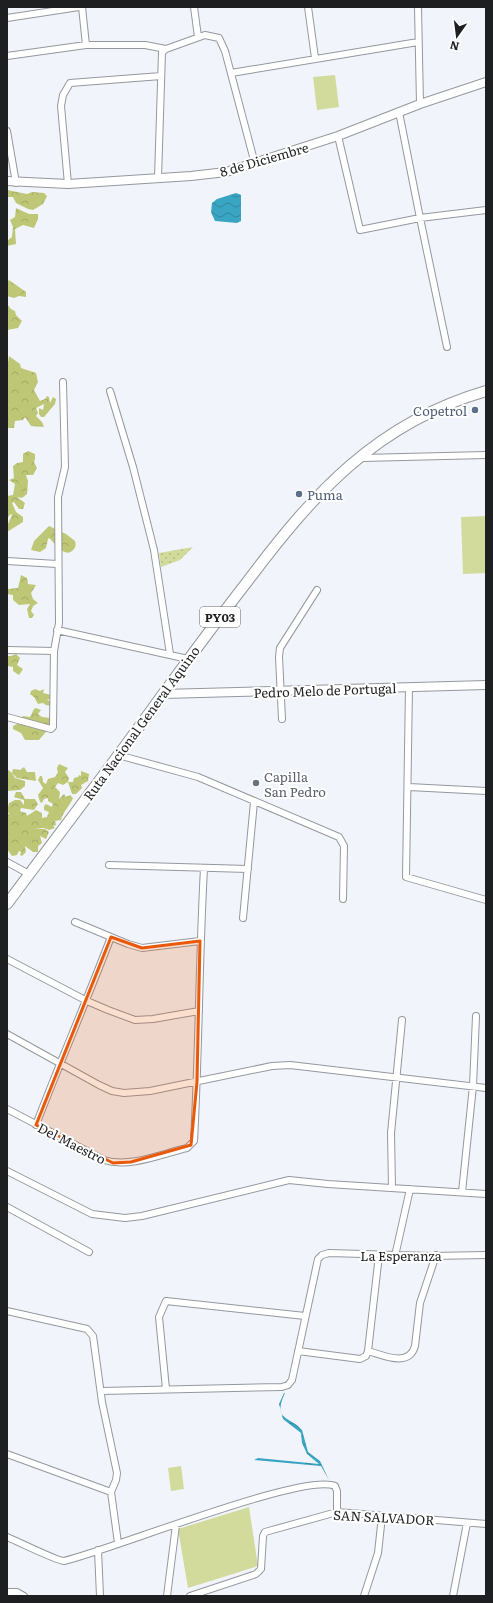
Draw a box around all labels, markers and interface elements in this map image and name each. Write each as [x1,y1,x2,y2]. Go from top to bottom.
north arrow [437,16,477,56]
text: N [448,38,461,56]
street label: 8 de Diciembre [217,137,311,181]
place label: Copetrol [413,401,468,420]
marker: Copetrol [470,405,480,415]
place label: Puma [307,485,343,504]
marker: Puma [294,489,304,499]
road number: PY03 [200,607,240,627]
street label: Ruta Nacional General Aquino [78,641,204,804]
street label: Pedro Melo de Portugal [253,678,397,702]
place label: Capilla San Pedro [264,767,326,801]
marker: Capilla San Pedro [251,778,261,788]
street label: Del Maestro [35,1118,110,1168]
street label: La Esperanza [360,1246,442,1265]
street label: SAN SALVADOR [333,1505,436,1529]

